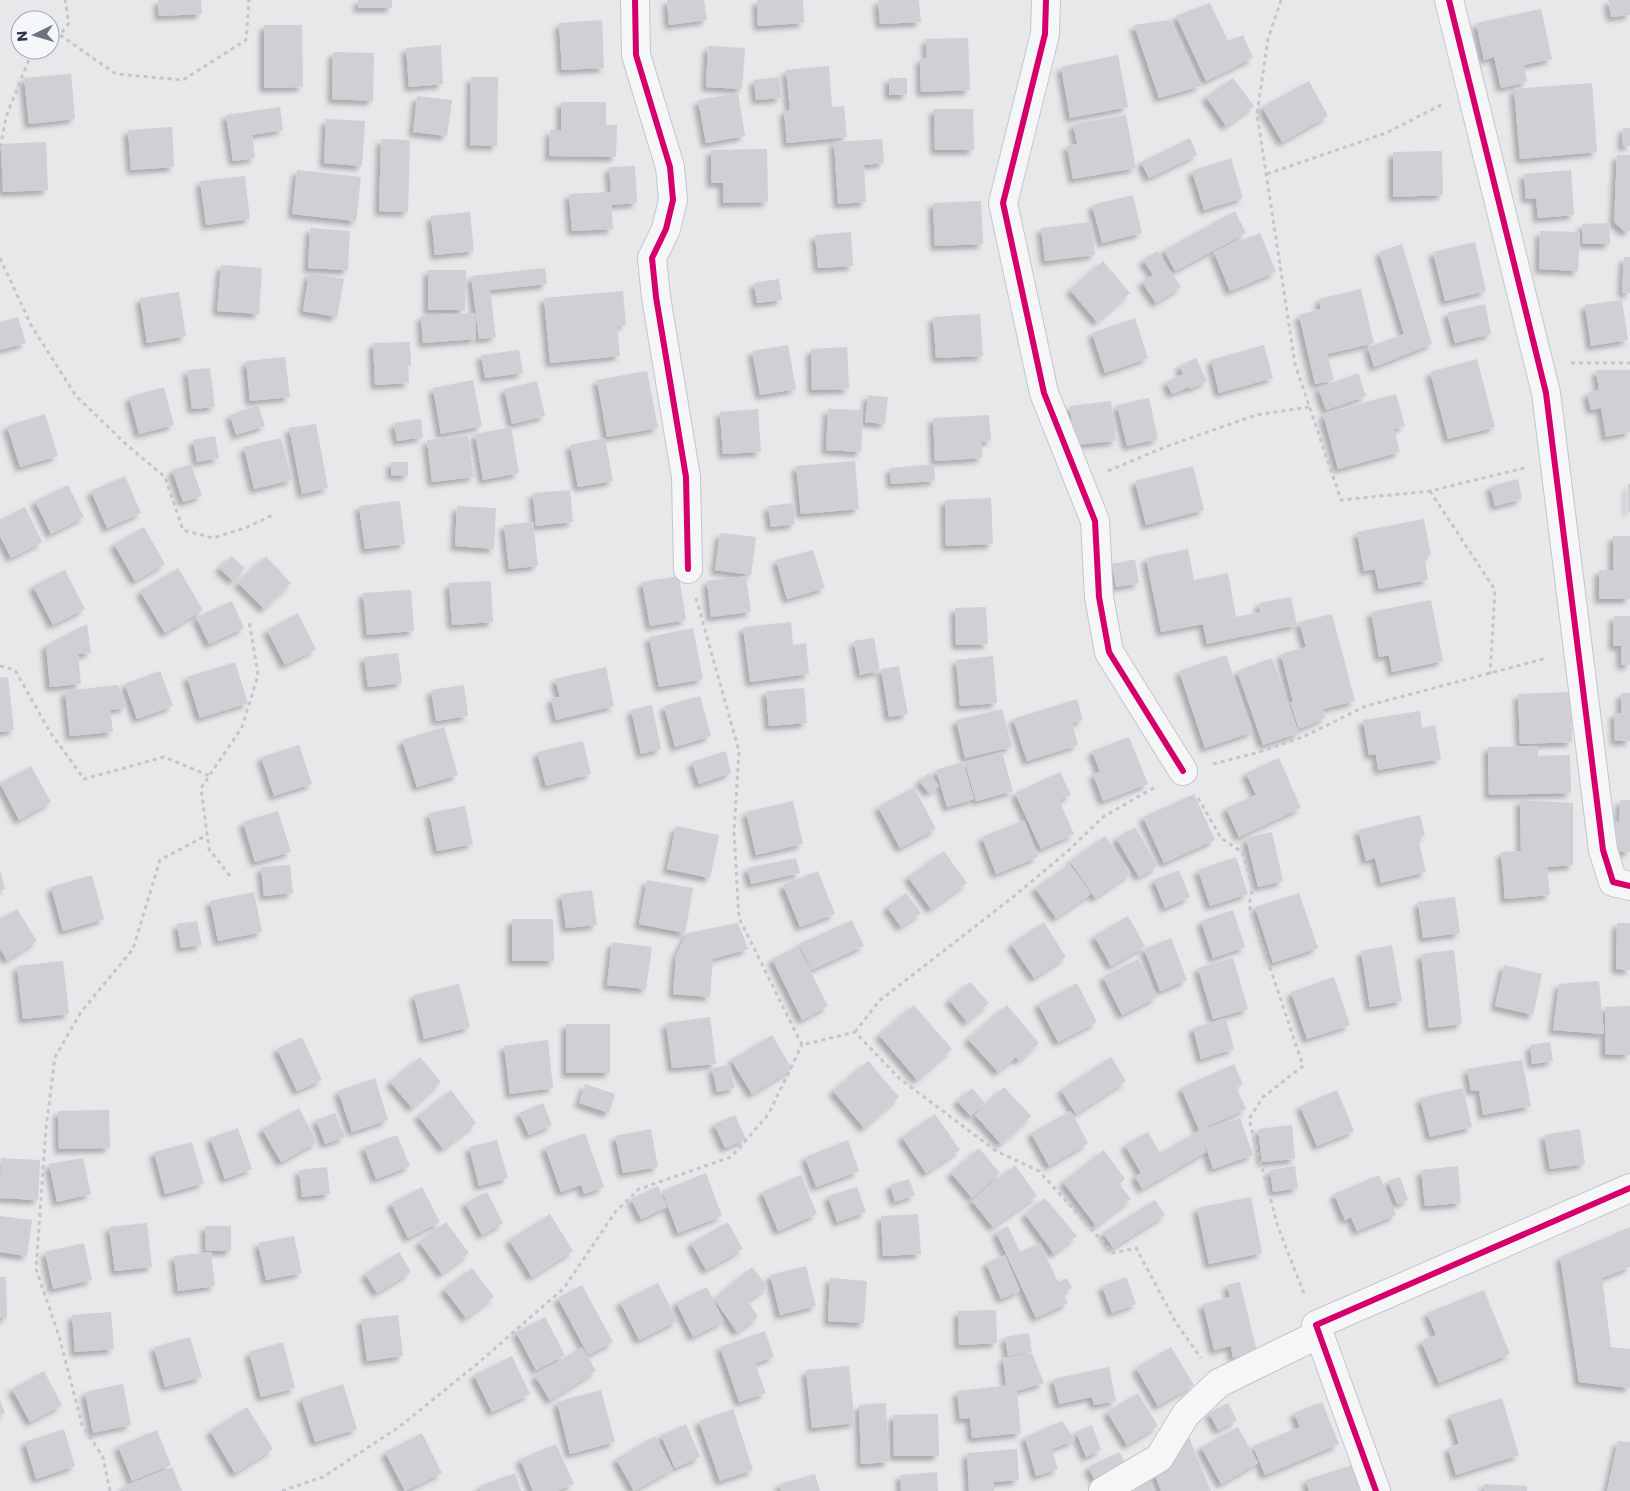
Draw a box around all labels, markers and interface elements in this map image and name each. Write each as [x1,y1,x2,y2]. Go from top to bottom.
north arrow [10,10,60,60]
text: N [12,30,32,42]

